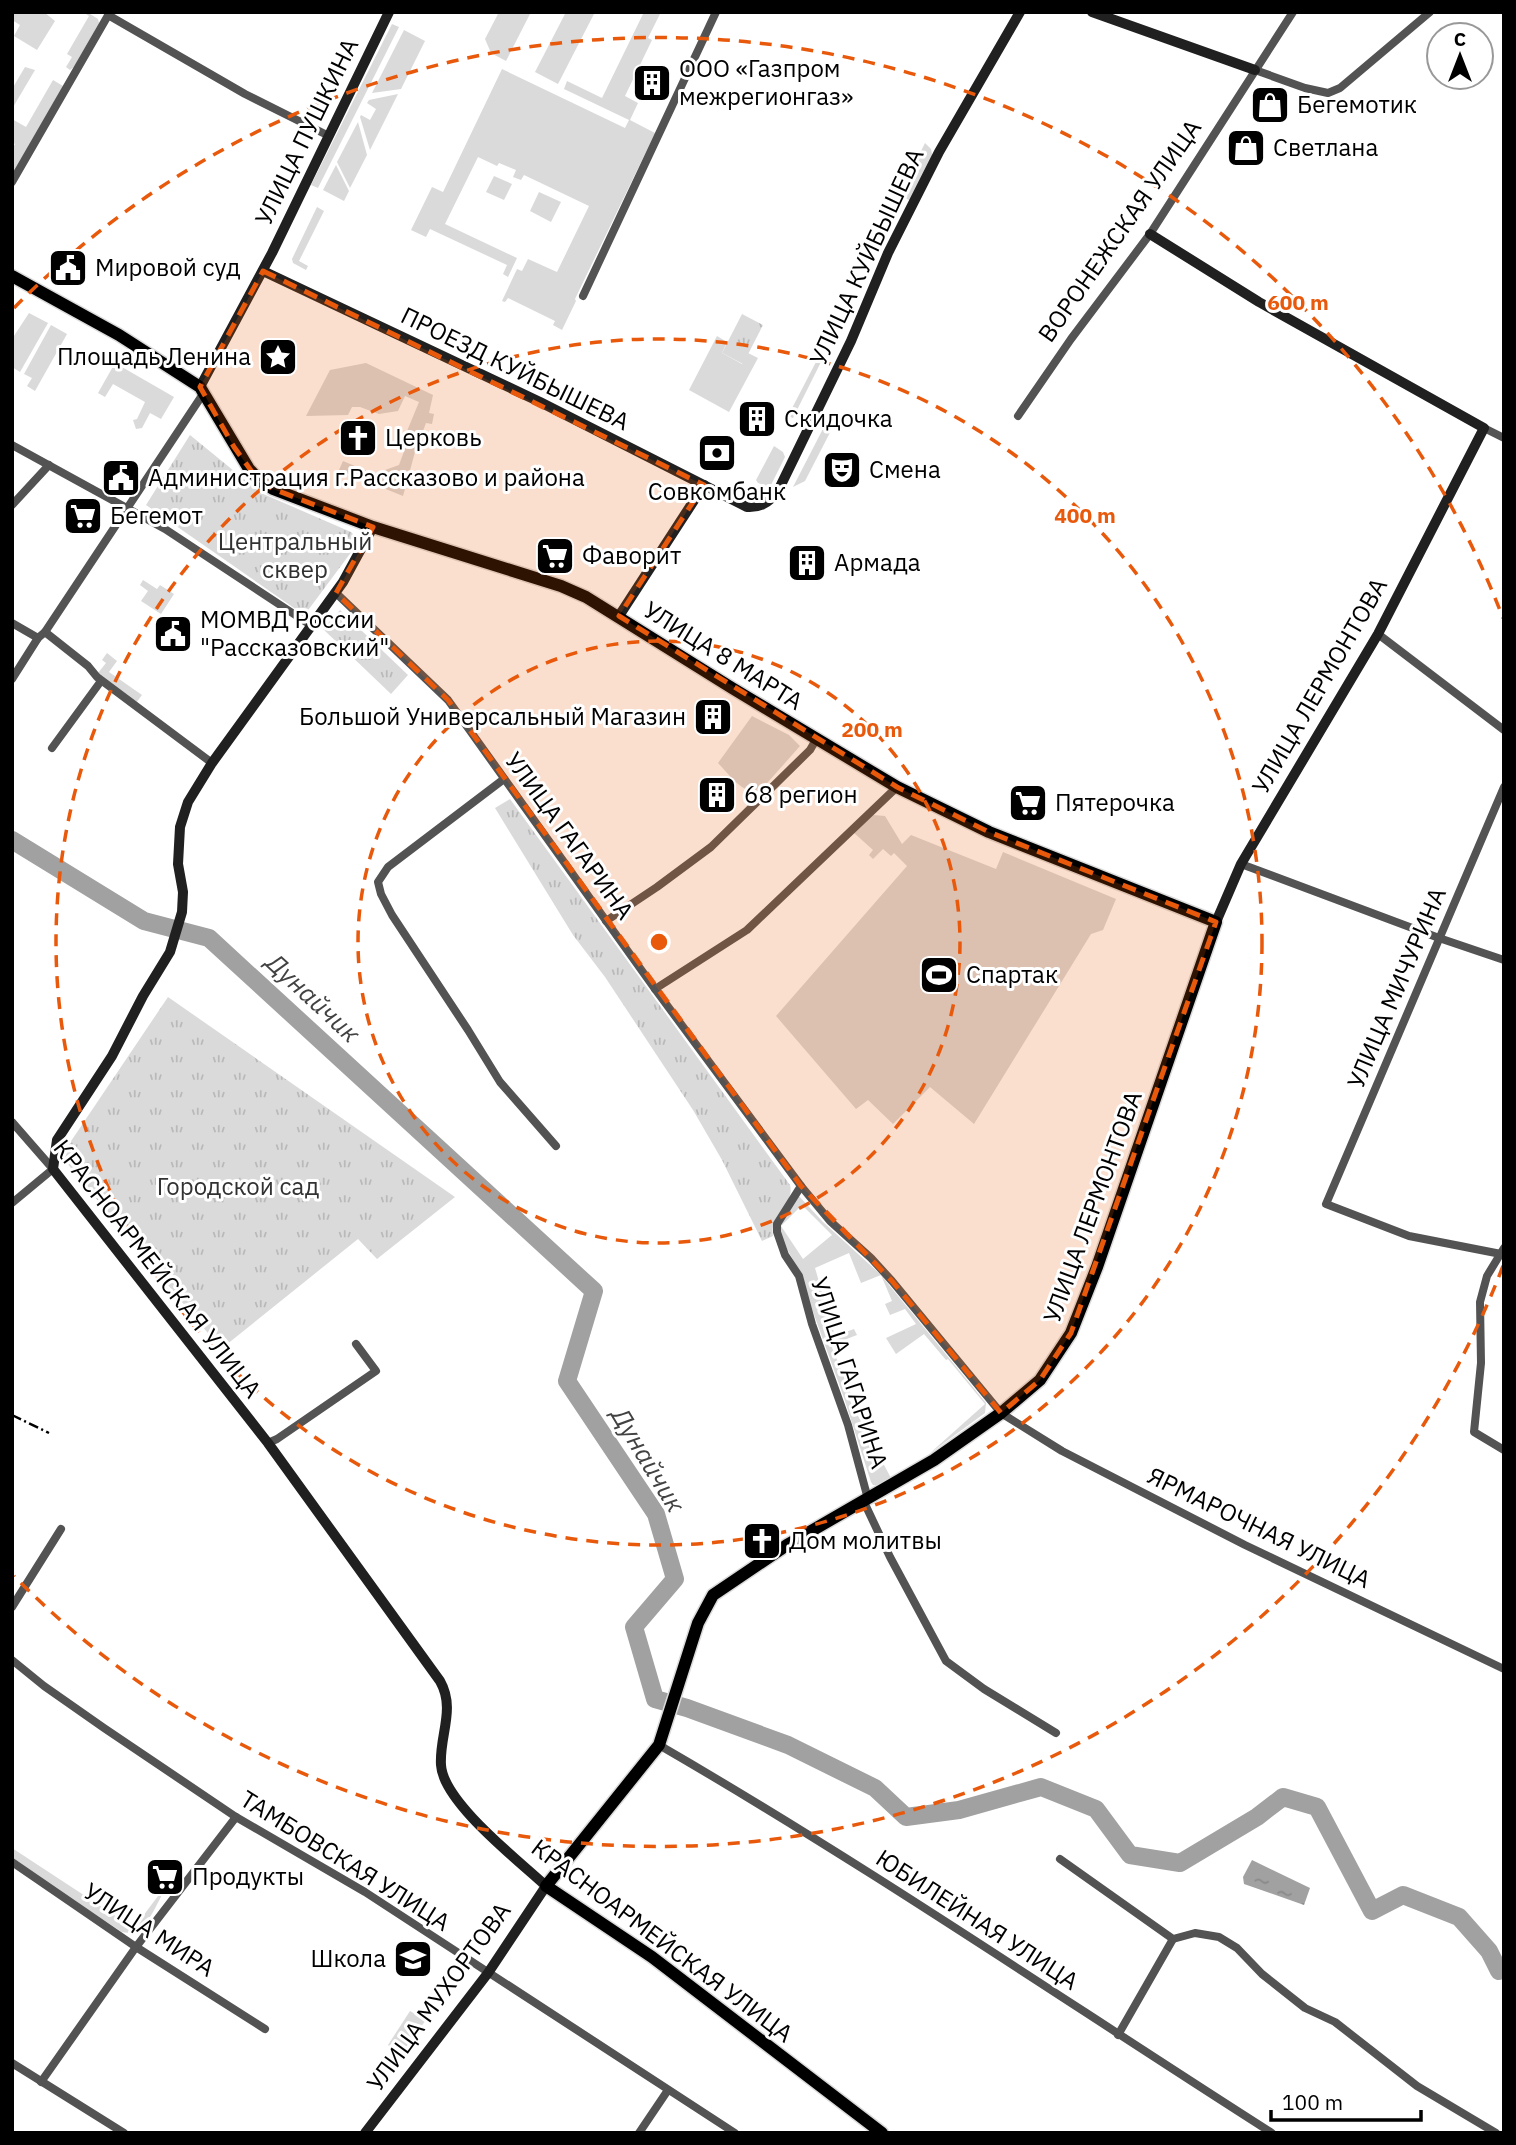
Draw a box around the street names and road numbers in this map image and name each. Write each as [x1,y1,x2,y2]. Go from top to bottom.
street label: УЛИЦА ПУШКИНА [247,33,365,230]
street label: ВОРОНЕЖСКАЯ УЛИЦА [1030,113,1208,348]
street label: УЛИЦА КУЙБЫШЕВА [802,143,931,370]
street label: ПРОЕЗД КУЙБЫШЕВА [396,299,635,437]
street label: УЛИЦА ЛЕРМОНТОВА [1244,572,1394,799]
street label: УЛИЦА 8 МАРТА [638,593,809,717]
street label: УЛИЦА ГАГАРИНА [498,745,641,926]
street label: УЛИЦА МИЧУРИНА [1339,882,1453,1093]
street label: УЛИЦА ЛЕРМОНТОВА [1035,1086,1149,1327]
street label: КРАСНОАРМЕЙСКАЯ УЛИЦА [47,1133,269,1404]
street label: УЛИЦА ГАГАРИНА [804,1273,896,1473]
street label: ЯРМАРОЧНАЯ УЛИЦА [1143,1459,1376,1595]
street label: ТАМБОВСКАЯ УЛИЦА [235,1783,456,1938]
street label: КРАСНОАРМЕЙСКАЯ УЛИЦА [525,1831,800,2049]
street label: ЮБИЛЕЙНАЯ УЛИЦА [870,1842,1085,1997]
street label: УЛИЦА МИРА [78,1875,221,1984]
street label: УЛИЦА МУХОРТОВА [359,1896,517,2097]

